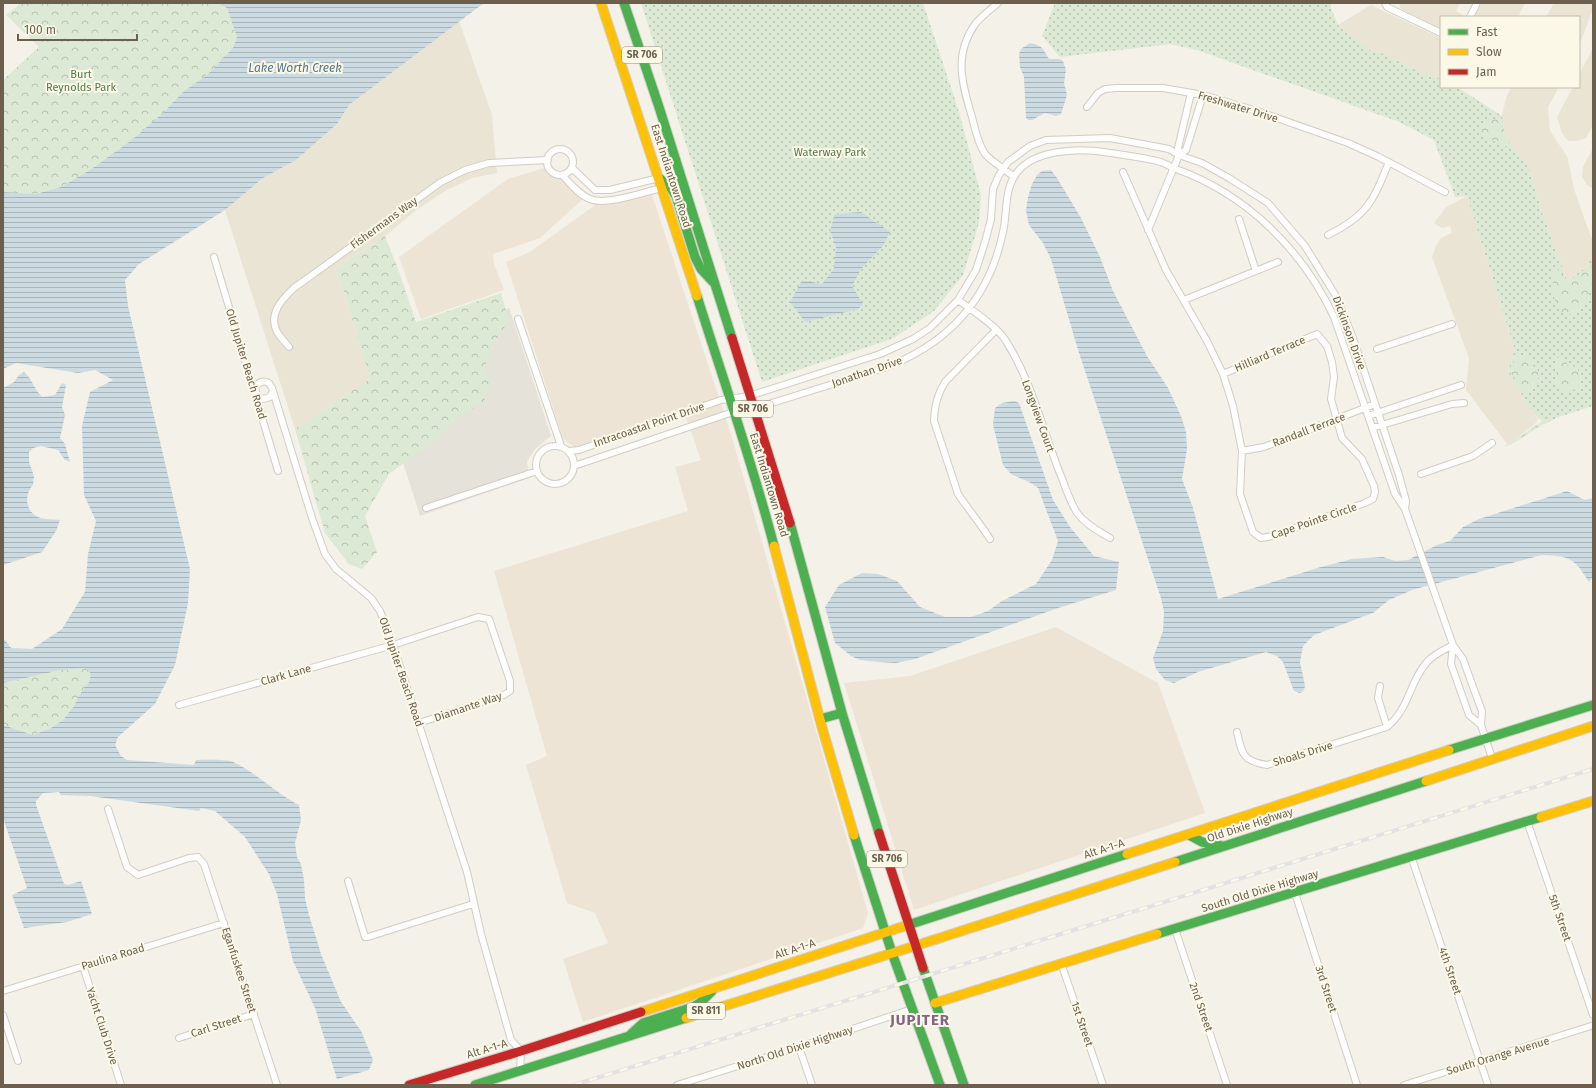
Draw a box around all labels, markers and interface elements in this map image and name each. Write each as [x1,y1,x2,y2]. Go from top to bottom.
scale bar [18,16,137,42]
legend [1440,16,1580,88]
text: 100 m [24,23,56,37]
text: Fast [1476,25,1498,39]
text: Slow [1476,45,1502,59]
road number: SR 706 [622,47,662,63]
water label: Lake Worth Creek [248,61,342,75]
text: Jam [1476,65,1496,79]
park label: Burt Reynolds Park [46,68,116,94]
street label: Freshwater Drive [1196,89,1280,125]
street label: East Indiantown Road [648,122,694,230]
park label: Waterway Park [794,146,867,159]
street label: Fishermans Way [348,194,421,252]
street label: Dickinson Drive [1330,294,1368,372]
street label: Old Jupiter Beach Road [223,307,269,421]
street label: Hilliard Terrace [1233,333,1307,375]
street label: Jonathan Drive [830,354,904,390]
street label: Longview Court [1019,378,1057,454]
street label: Intracoastal Point Drive [592,400,706,450]
road number: SR 706 [733,401,773,417]
street label: Randall Terrace [1271,410,1347,450]
street label: East Indiantown Road [747,431,791,539]
street label: Cape Pointe Circle [1269,500,1359,542]
street label: Old Jupiter Beach Road [376,615,426,729]
street label: Clark Lane [259,662,313,688]
street label: Diamante Way [432,689,504,725]
street label: Shoals Drive [1272,739,1334,769]
street label: Old Dixie Highway [1205,805,1295,845]
street label: Alt A-1-A [1082,836,1126,862]
road number: SR 706 [867,851,907,867]
street label: South Old Dixie Highway [1200,867,1321,915]
street label: 5th Street [1546,893,1574,943]
street label: Eganfuskee Street [219,926,259,1014]
street label: Alt A-1-A [773,936,817,962]
street label: Paulina Road [80,941,146,973]
street label: 4th Street [1436,946,1464,996]
street label: 3rd Street [1312,964,1340,1014]
street label: 2nd Street [1187,981,1215,1033]
street label: Yacht Club Drive [83,986,121,1066]
street label: 1st Street [1068,1000,1096,1048]
road number: SR 811 [687,1003,725,1019]
district label: JUPITER [889,1011,950,1029]
street label: Carl Street [189,1012,243,1040]
street label: North Old Dixie Highway [735,1023,855,1073]
street label: South Orange Avenue [1445,1034,1551,1078]
street label: Alt A-1-A [465,1036,509,1061]

